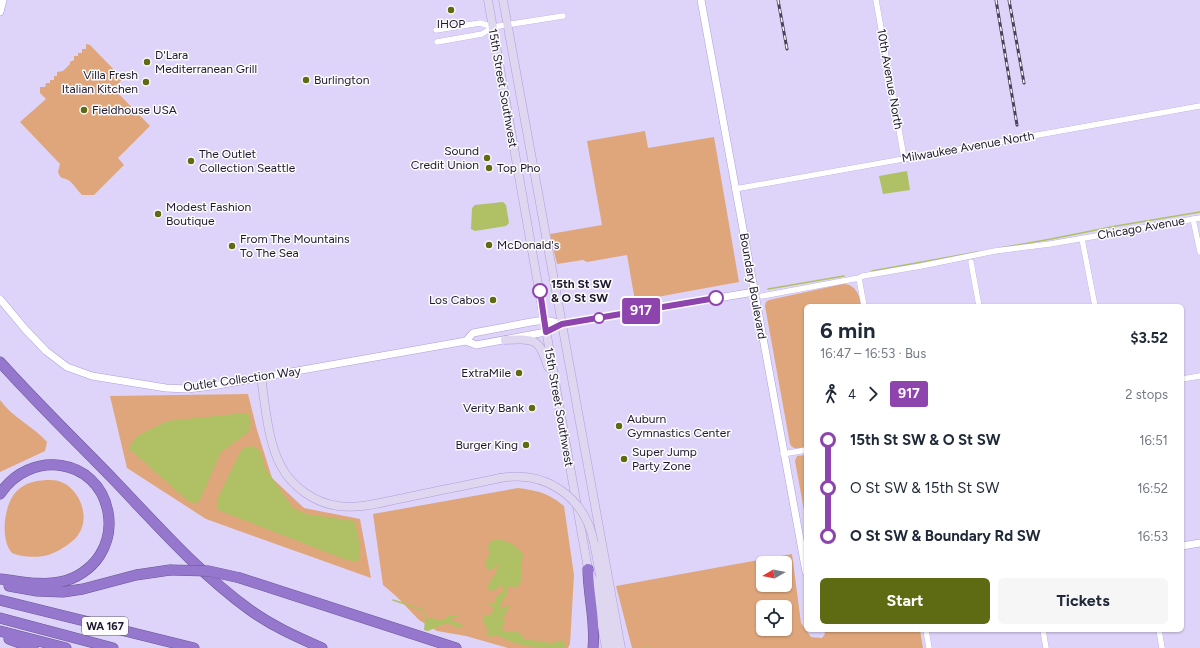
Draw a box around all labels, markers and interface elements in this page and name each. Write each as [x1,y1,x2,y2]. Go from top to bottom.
marker: IHOP [446,5,456,15]
place label: IHOP [437,17,465,31]
street label: 15th Street Southwest [486,27,520,149]
street label: 10th Avenue North [874,28,906,131]
place label: D'Lara Mediterranean Grill [155,48,257,76]
marker: D'Lara Mediterranean Grill [142,57,152,67]
place label: Villa Fresh Italian Kitchen [62,68,138,96]
place label: Burlington [314,73,370,87]
marker: Burlington [301,75,311,85]
marker: Villa Fresh Italian Kitchen [141,77,151,87]
place label: Fieldhouse USA [92,103,177,117]
marker: Fieldhouse USA [79,105,89,115]
street label: Milwaukee Avenue North [901,128,1036,166]
place label: Sound Credit Union [411,144,479,172]
place label: The Outlet Collection Seattle [199,147,296,175]
marker: Sound Credit Union [482,153,492,163]
marker: The Outlet Collection Seattle [186,156,196,166]
place label: Top Pho [497,161,541,175]
marker: Top Pho [484,163,494,173]
place label: Modest Fashion Boutique [166,200,251,228]
marker: Modest Fashion Boutique [153,209,163,219]
street label: Chicago Avenue [1096,213,1186,243]
place label: From The Mountains To The Sea [240,232,350,260]
street label: Boundary Boulevard [737,232,769,340]
place label: McDonald's [497,238,560,252]
marker: McDonald's [484,240,494,250]
marker: From The Mountains To The Sea [227,241,237,251]
place label: 15th St SW & O St SW [551,277,612,305]
marker: 15th St SW & O St SW [532,283,548,299]
unlabelled marker [708,290,724,306]
place label: Los Cabos [429,293,485,307]
marker: Los Cabos [488,295,498,305]
line badge: 917 [618,298,664,324]
text: 917 [630,302,652,319]
unlabelled marker [593,312,605,324]
text: 6 min [820,317,875,344]
text: $3.52 [1130,329,1168,347]
street label: 15th Street Southwest [542,346,576,468]
text: 16:47 – 16:53 · Bus [820,346,926,361]
street label: Outlet Collection Way [182,364,302,394]
place label: ExtraMile [461,366,511,380]
marker: ExtraMile [514,368,524,378]
icon: walk [820,383,842,405]
icon: forward [862,383,884,405]
text: 917 [898,385,920,402]
text: 4 [848,387,856,402]
text: 2 stops [1125,387,1168,402]
place label: Verity Bank [463,401,524,415]
marker: Verity Bank [527,403,537,413]
place label: Auburn Gymnastics Center [627,412,730,440]
marker: Auburn Gymnastics Center [614,421,624,431]
text: 15th St SW & O St SW [850,431,1001,449]
text: 16:51 [1139,433,1168,448]
place label: Burger King [455,438,518,452]
marker: Burger King [521,440,531,450]
place label: Super Jump Party Zone [632,445,697,473]
marker: Super Jump Party Zone [619,454,629,464]
text: O St SW & 15th St SW [850,479,999,497]
text: 16:52 [1137,481,1168,496]
text: O St SW & Boundary Rd SW [850,527,1041,545]
text: 16:53 [1137,529,1168,544]
north arrow [756,556,792,592]
map controls [756,556,792,636]
button: Start [820,578,990,624]
button: Tickets [998,578,1168,624]
button: locate [756,600,792,636]
road number: WA 167 [82,617,128,635]

